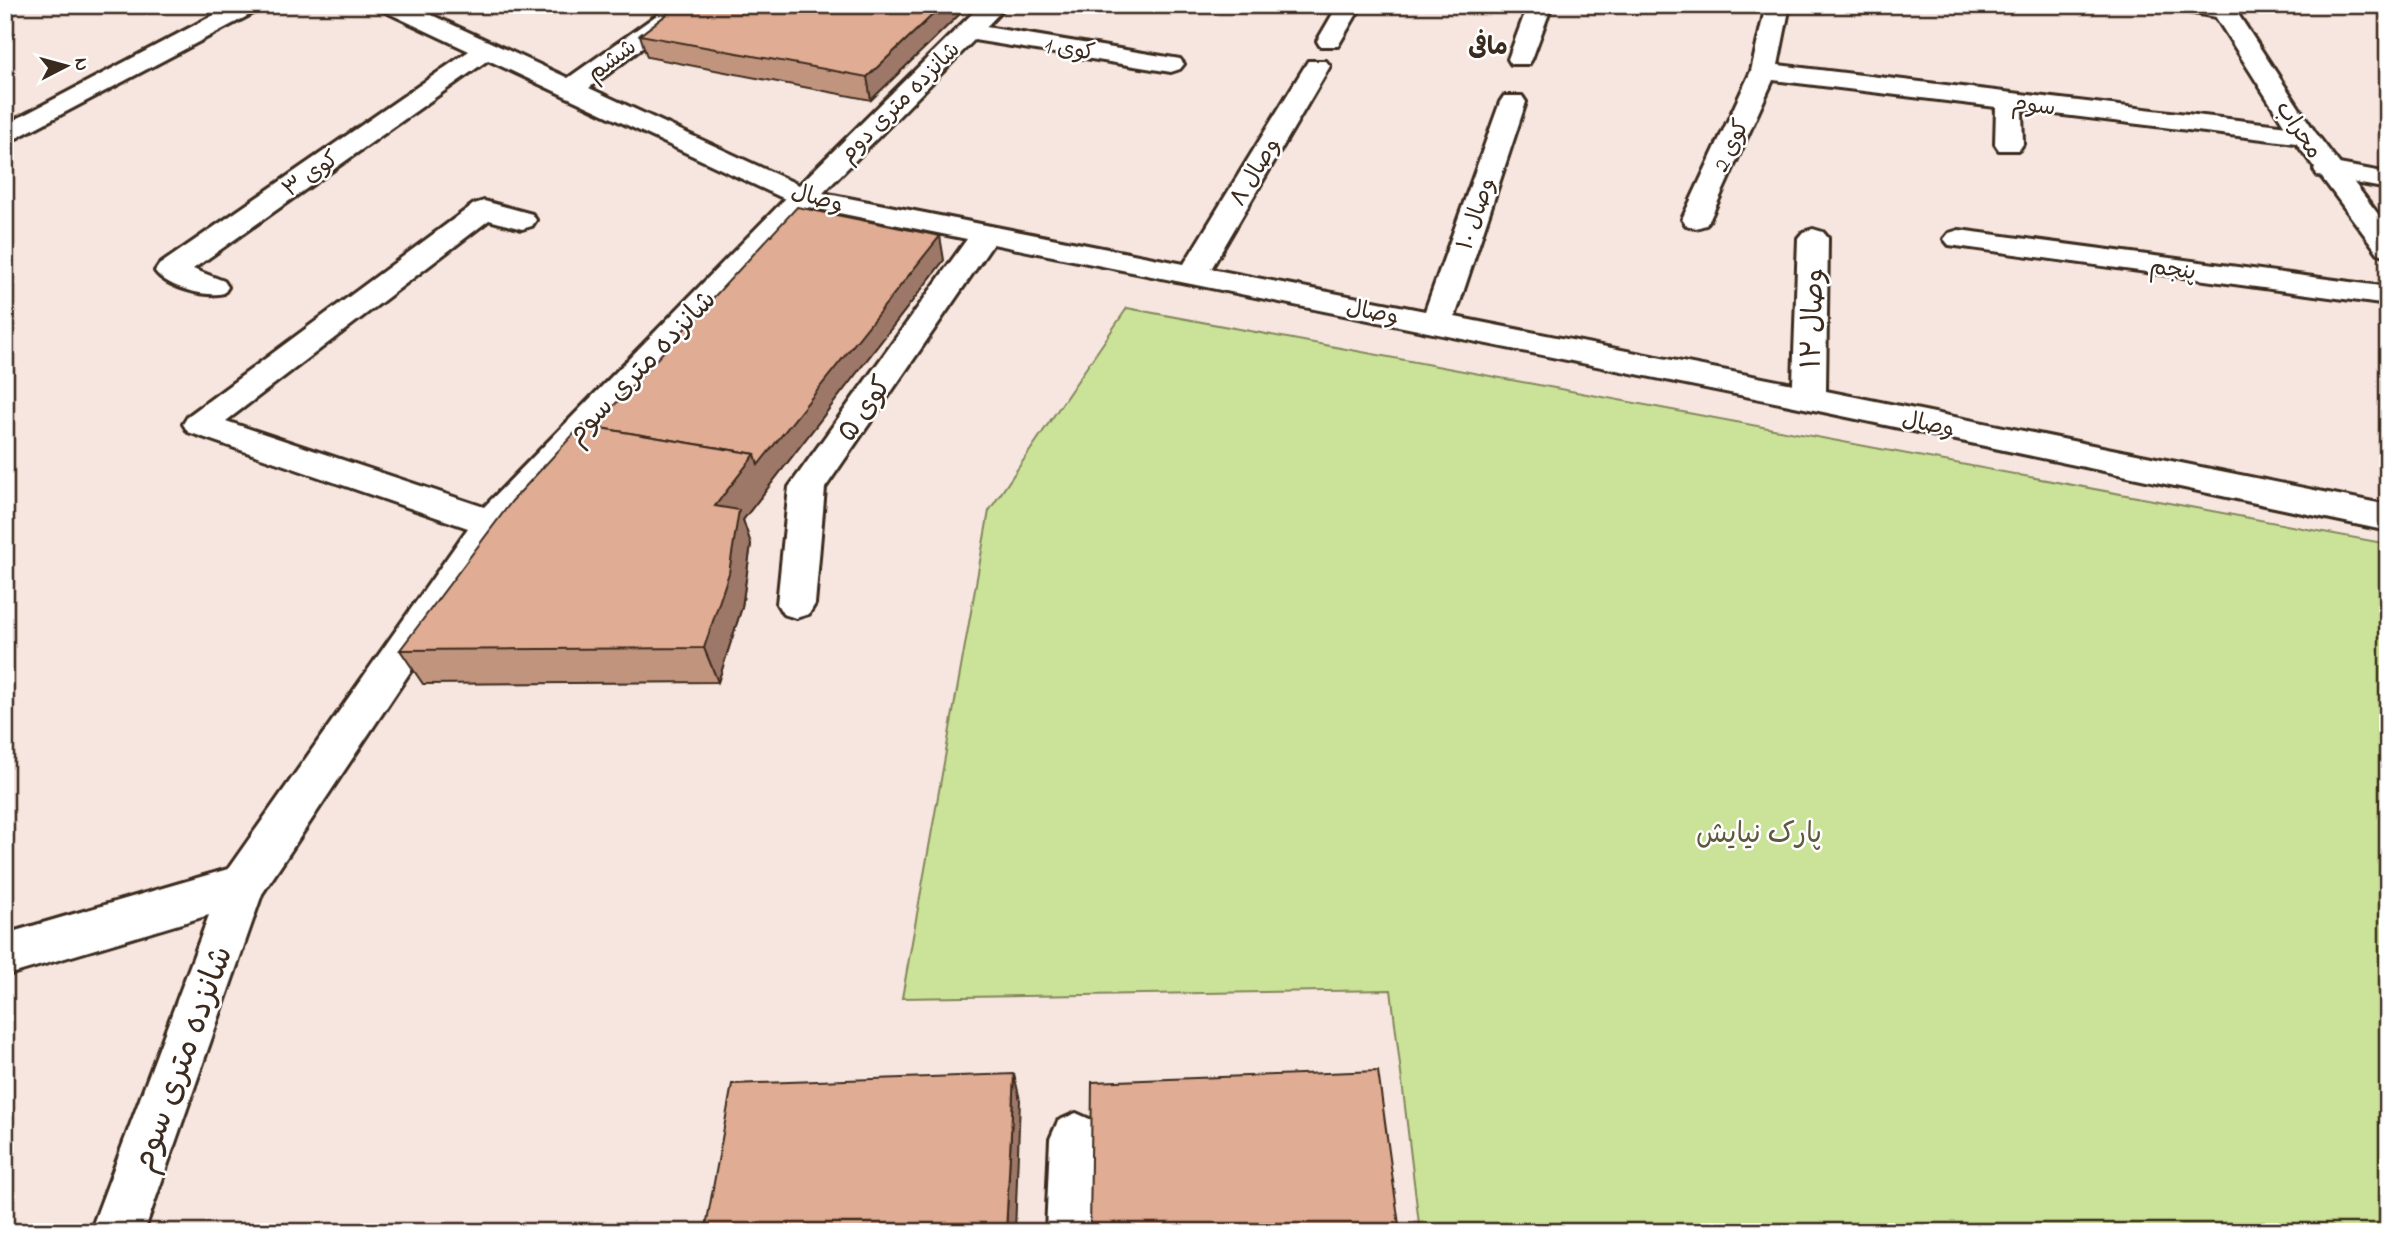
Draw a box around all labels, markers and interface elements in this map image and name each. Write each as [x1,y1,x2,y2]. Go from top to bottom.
district label: مافی [1468,29,1508,66]
street label: کوی 1 [1042,30,1097,71]
north arrow [32,32,102,102]
street label: ششم [581,32,644,90]
street label: شانزده متری دوم [833,35,969,171]
text: N [66,57,95,72]
street label: سوم [2010,87,2057,126]
street label: محراب [2266,95,2330,166]
street label: کوی 2 [1706,114,1759,178]
street label: وصال ۸ [1223,131,1290,213]
street label: کوی ۳ [276,144,347,206]
street label: وصال ۱۰ [1450,173,1505,255]
street label: وصال [787,176,848,223]
street label: پنجم [2147,251,2198,290]
street label: وصال ۱۲ [1792,267,1837,370]
street label: شانزده متری سوم [558,282,727,455]
street label: وصال [1343,292,1402,335]
street label: کوی ۵ [828,369,903,451]
street label: وصال [1899,404,1958,447]
park label: پارک نیایش [1696,815,1822,856]
street label: شانزده متری سوم [121,940,247,1179]

